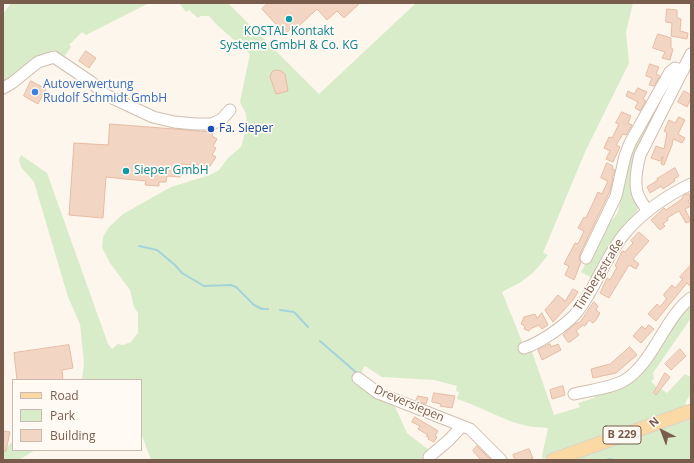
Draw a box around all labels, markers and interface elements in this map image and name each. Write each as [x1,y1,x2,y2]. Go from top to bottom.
marker: KOSTAL Kontakt Systeme GmbH & Co. KG [284,14,294,24]
place label: KOSTAL Kontakt Systeme GmbH & Co. KG [220,25,358,53]
place label: Autoverwertung Rudolf Schmidt GmbH [43,78,167,106]
marker: Autoverwertung Rudolf Schmidt GmbH [30,87,40,97]
place label: Fa. Sieper [219,122,273,136]
marker: Fa. Sieper [206,124,216,134]
place label: Sieper GmbH [134,164,208,178]
marker: Sieper GmbH [121,166,131,176]
street label: Timbergstraße [571,236,627,314]
legend [12,379,142,451]
street label: Dreversiepen [372,383,446,425]
text: Road [50,387,79,404]
text: Park [50,407,75,424]
north arrow [642,411,682,451]
text: N [645,413,662,430]
road number: B 229 [603,426,641,444]
text: Building [50,427,95,444]

